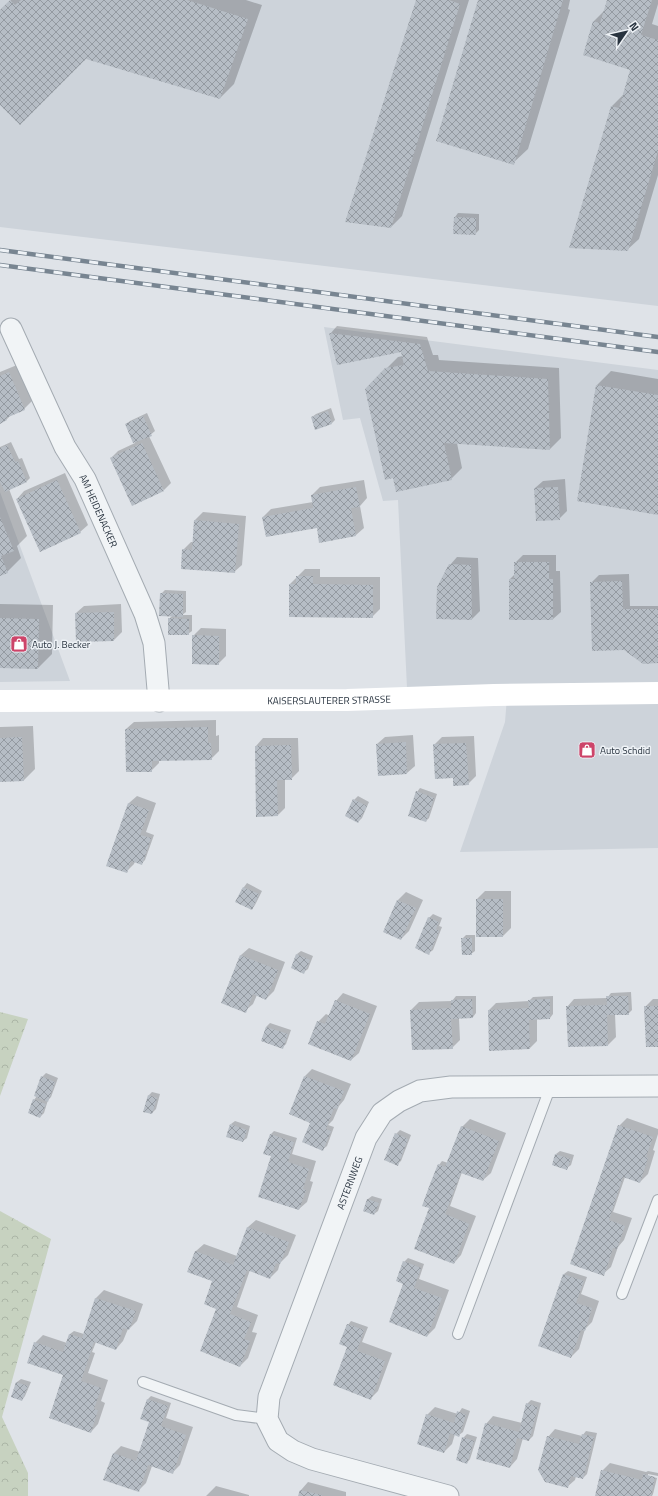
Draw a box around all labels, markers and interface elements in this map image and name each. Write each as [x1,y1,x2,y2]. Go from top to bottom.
north arrow [606,12,646,52]
text: N [626,19,643,34]
street label: AM HEIDENACKER [76,471,122,550]
shop icon: Auto J. Becker [9,634,29,654]
place label: Auto J. Becker [32,637,91,652]
street label: KAISERSLAUTERER STRASSE [267,691,392,708]
shop icon: Auto Schdid [577,740,597,760]
place label: Auto Schdid [600,743,650,758]
street label: ASTERNWEG [332,1154,366,1211]

